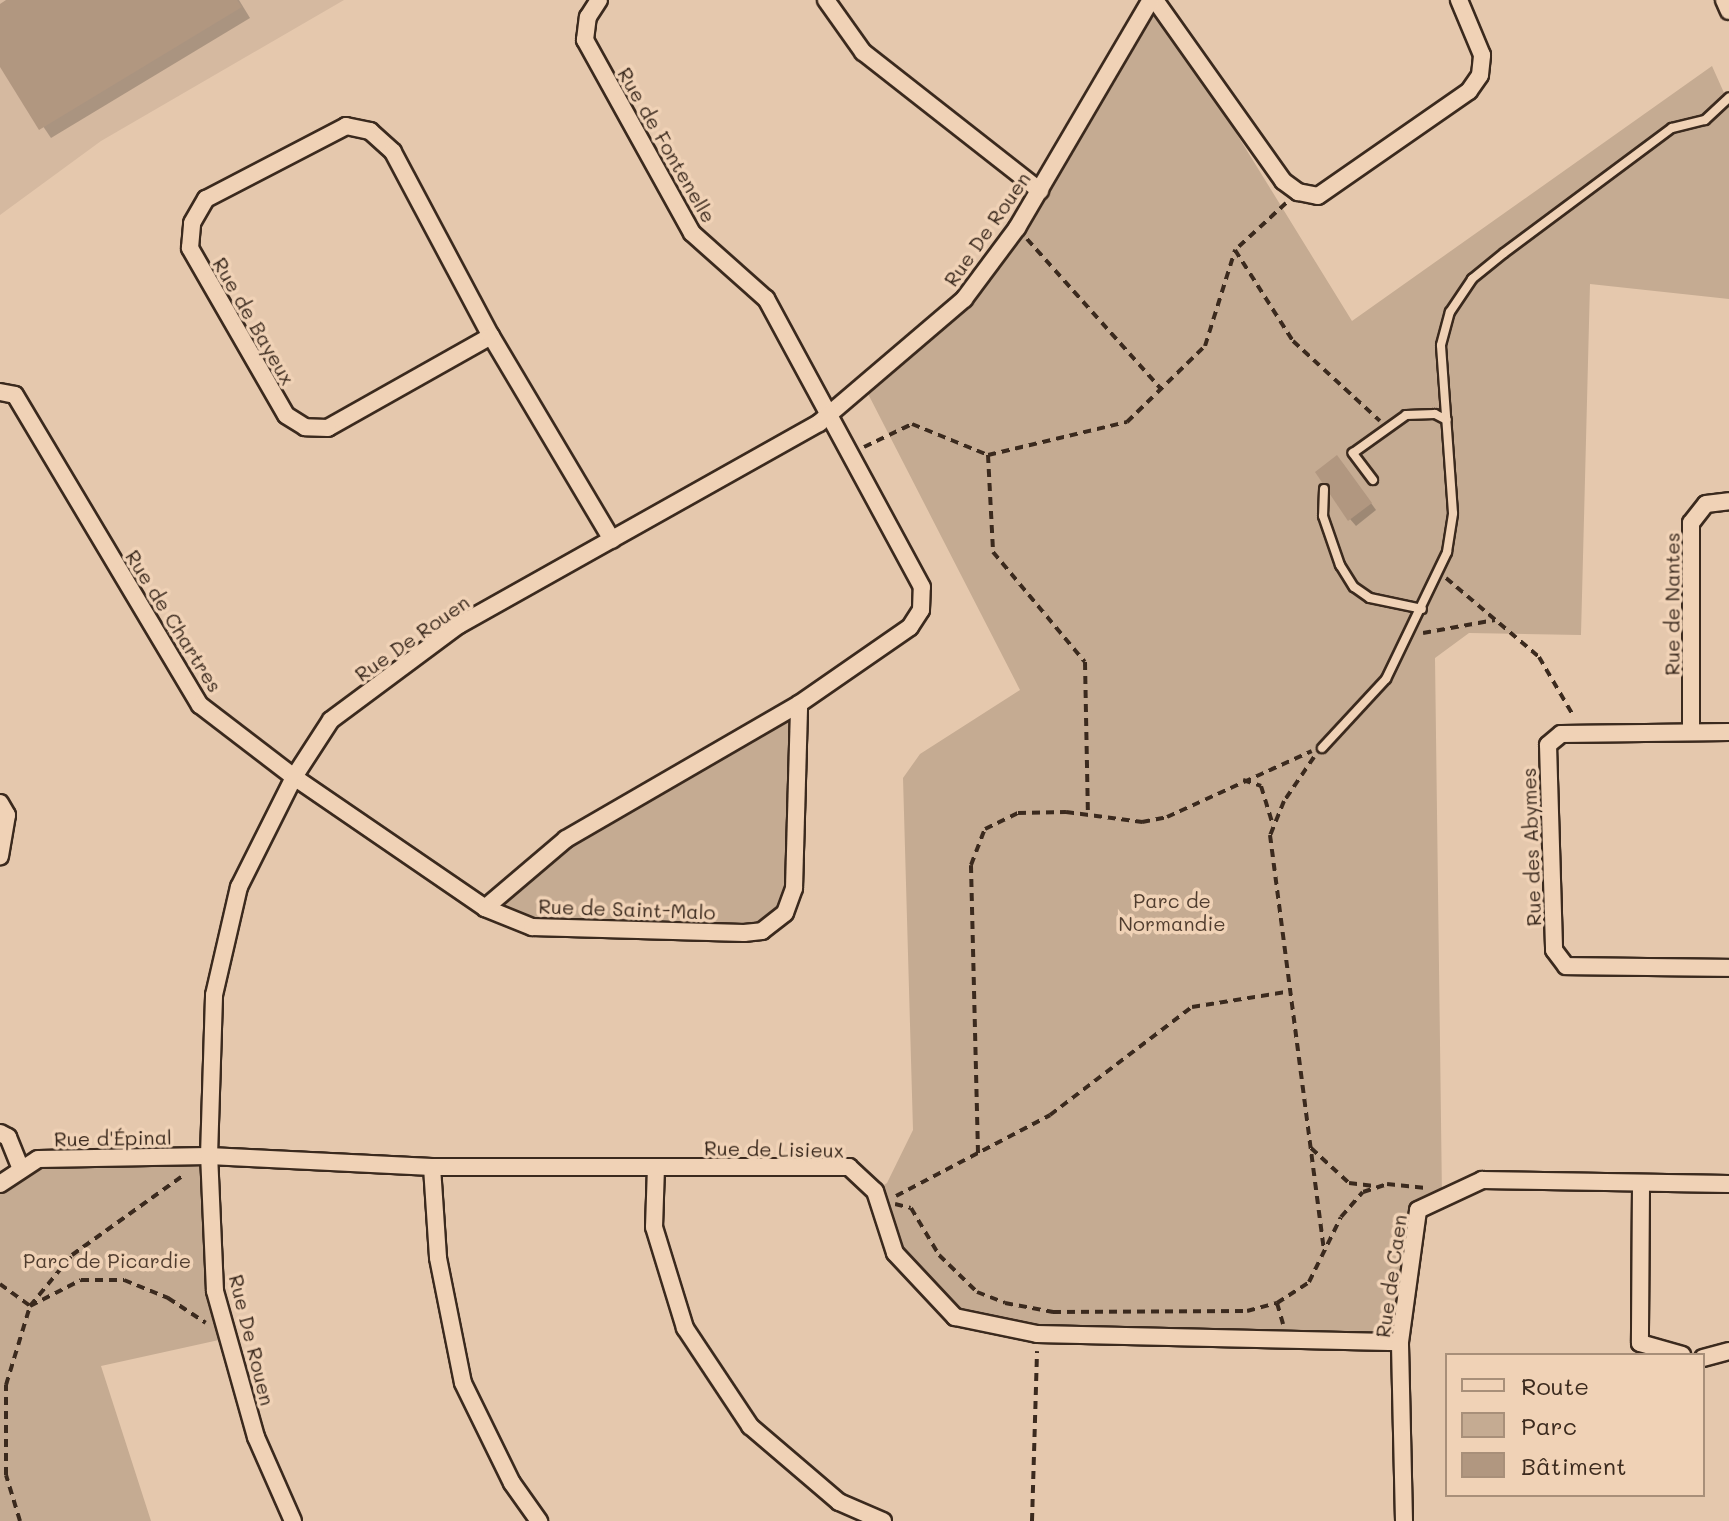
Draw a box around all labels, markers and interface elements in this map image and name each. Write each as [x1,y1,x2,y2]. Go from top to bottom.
street label: Rue de Fontenelle [613,63,721,227]
street label: Rue De Rouen [939,167,1035,291]
street label: Rue de Bayeux [208,253,300,389]
street label: Rue de Nantes [1660,532,1684,676]
street label: Rue de Chartres [121,546,227,696]
street label: Rue De Rouen [350,590,474,686]
street label: Rue des Abymes [1516,767,1546,927]
park label: Parc de Normandie [1118,888,1226,935]
street label: Rue de Saint-Malo [538,894,716,924]
street label: Rue d'Épinal [54,1125,172,1151]
street label: Rue de Lisieux [704,1136,844,1162]
street label: Rue de Caen [1370,1213,1412,1339]
park label: Parc de Picardie [23,1248,191,1272]
street label: Rue De Rouen [224,1272,280,1408]
legend [1445,1353,1705,1497]
text: Route [1521,1370,1589,1401]
text: Parc [1521,1410,1577,1441]
text: Bâtiment [1521,1450,1627,1481]

